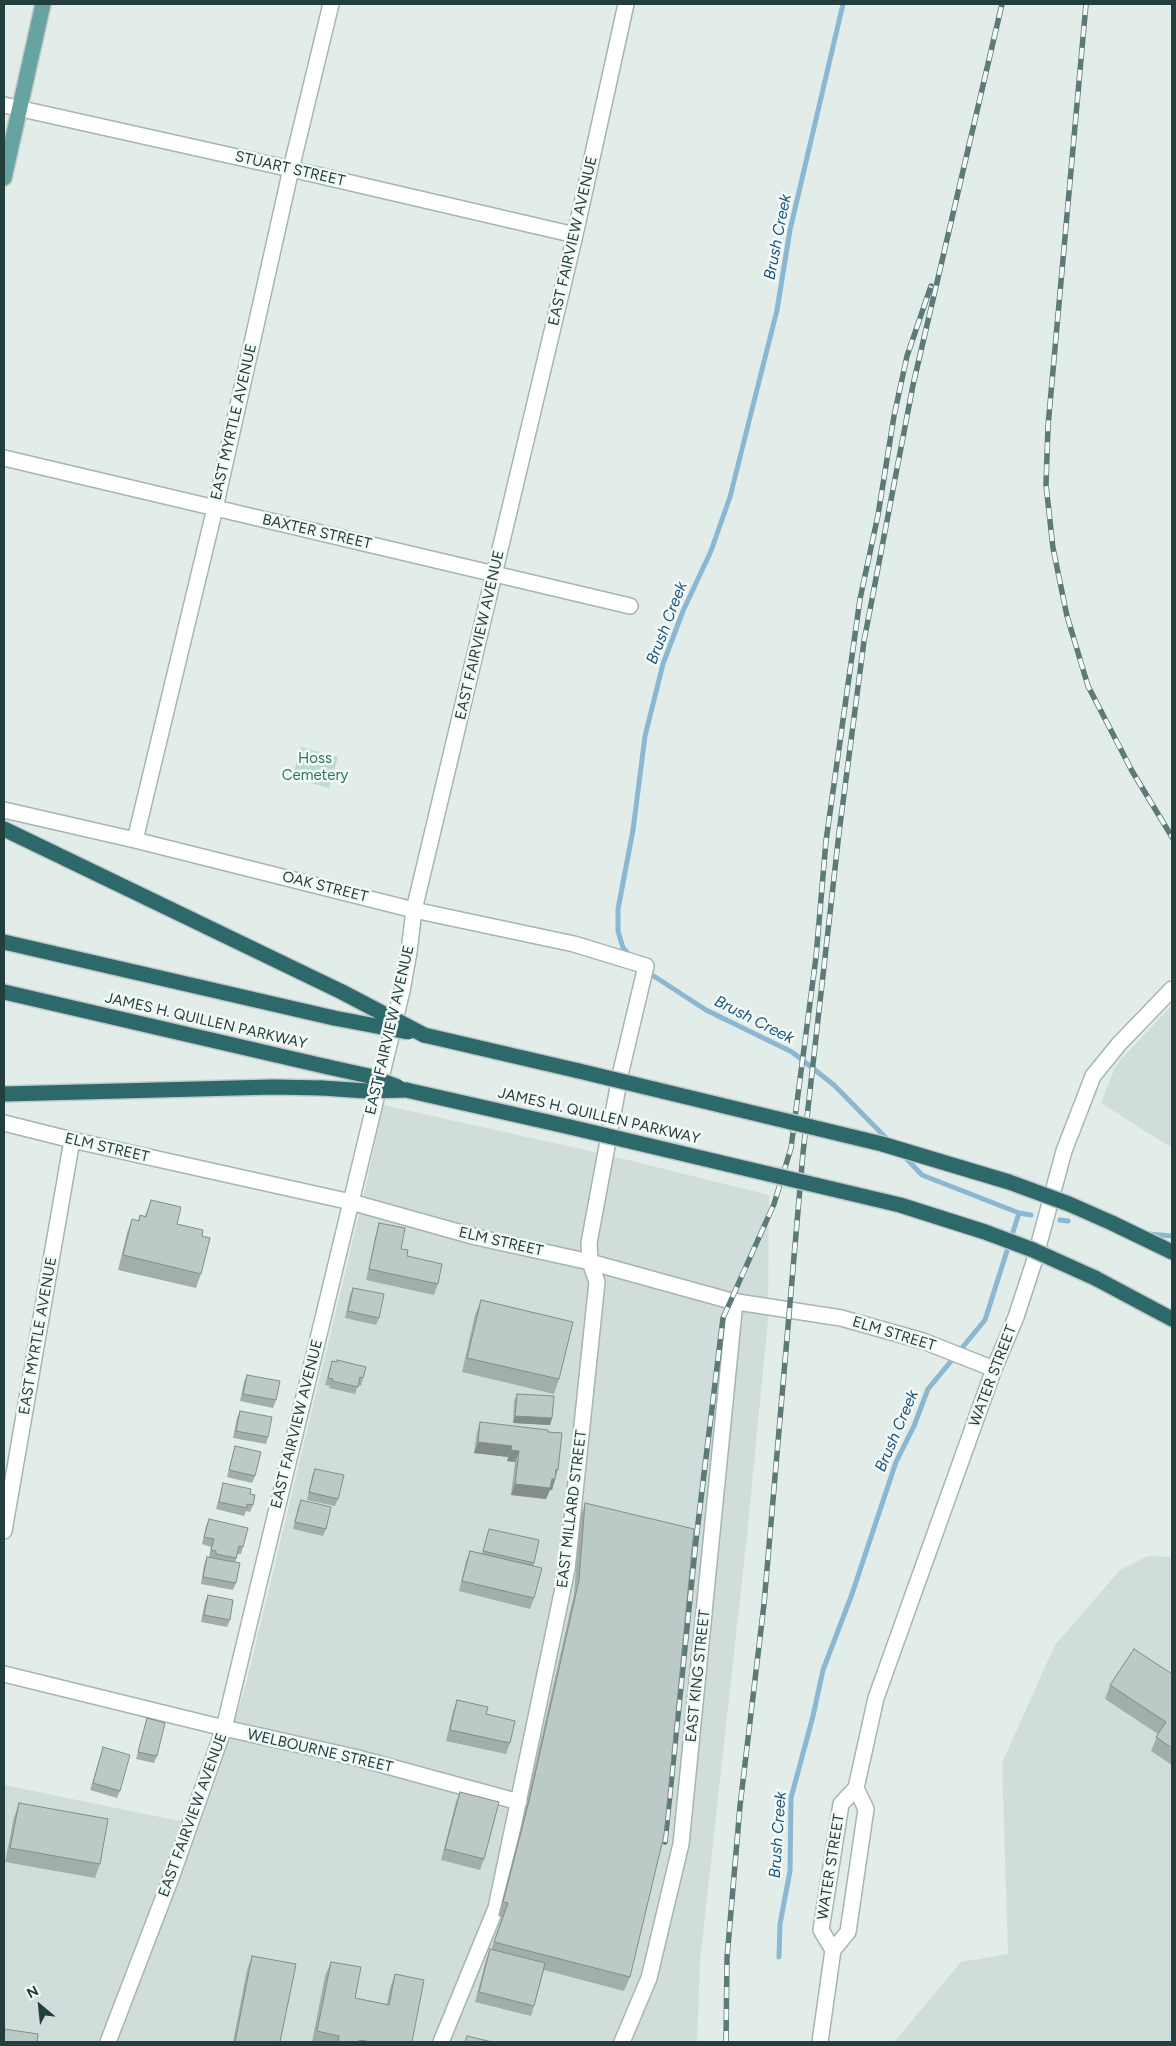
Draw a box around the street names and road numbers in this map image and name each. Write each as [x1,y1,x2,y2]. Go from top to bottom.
street label: STUART STREET [233,148,347,190]
street label: EAST FAIRVIEW AVENUE [545,155,601,327]
street label: EAST MYRTLE AVENUE [207,342,261,502]
street label: BAXTER STREET [261,511,373,553]
street label: EAST FAIRVIEW AVENUE [452,549,508,721]
street label: OAK STREET [280,868,370,906]
street label: EAST FAIRVIEW AVENUE [362,944,418,1116]
street label: JAMES H. QUILLEN PARKWAY [103,989,309,1053]
street label: JAMES H. QUILLEN PARKWAY [496,1084,702,1148]
street label: ELM STREET [63,1130,151,1166]
street label: ELM STREET [457,1224,545,1260]
street label: EAST MYRTLE AVENUE [15,1256,61,1416]
street label: ELM STREET [850,1313,938,1355]
street label: WATER STREET [965,1323,1021,1429]
street label: EAST FAIRVIEW AVENUE [267,1338,327,1510]
street label: EAST MILLARD STREET [553,1429,591,1589]
street label: EAST KING STREET [682,1609,714,1743]
street label: WELBOURNE STREET [245,1725,395,1777]
street label: EAST FAIRVIEW AVENUE [155,1730,231,1900]
street label: WATER STREET [814,1813,848,1921]

